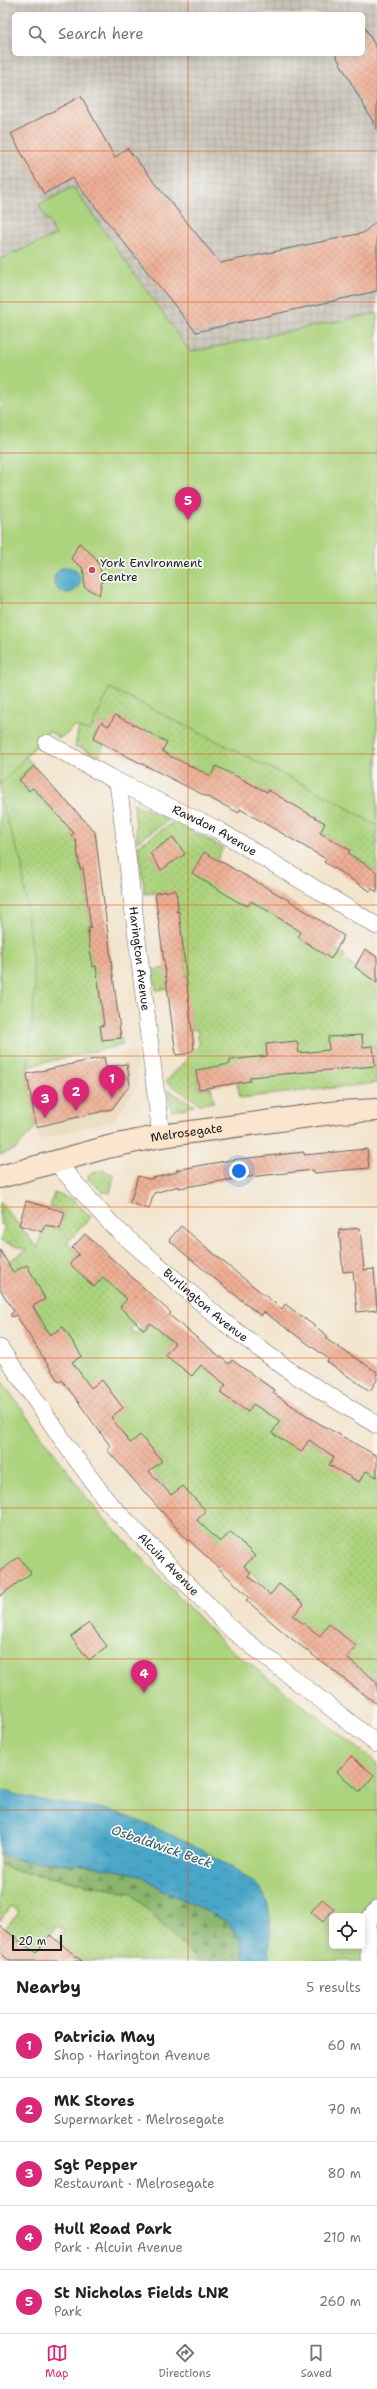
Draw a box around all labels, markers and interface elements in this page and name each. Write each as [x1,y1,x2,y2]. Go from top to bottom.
search box [12,12,365,56]
icon: search [26,23,48,45]
text: Search here [58,24,144,44]
pin: 5 [175,487,201,520]
place label: York Environment Centre [100,555,203,585]
marker: York Environment Centre [87,565,97,575]
street label: Rawdon Avenue [169,801,260,860]
street label: Harington Avenue [125,906,154,1012]
pin: 1 [99,1065,125,1098]
pin: 2 [63,1078,89,1111]
pin: 3 [32,1085,58,1118]
street label: Melrosegate [149,1120,224,1146]
your location [229,1161,249,1181]
street label: Burlington Avenue [160,1265,252,1346]
street label: Alcuin Avenue [134,1529,203,1599]
pin: 4 [131,1660,157,1693]
water label: Osbaldwick Beck [109,1821,215,1872]
map controls [329,1913,365,1949]
button: locate [329,1913,365,1949]
scale bar [12,1933,62,1952]
text: 20 m [18,1934,46,1949]
text: Nearby [16,1976,81,1998]
text: 5 results [306,1979,361,1996]
text: Patricia May [54,2027,155,2047]
text: 1 [26,2037,32,2054]
text: 60 m [328,2037,361,2054]
text: Shop · Harington Avenue [54,2047,210,2064]
text: MK Stores [54,2091,135,2111]
text: 2 [24,2101,34,2118]
text: 70 m [327,2101,361,2118]
text: Supermarket · Melrosegate [54,2111,224,2128]
text: Sgt Pepper [54,2155,138,2175]
text: 3 [24,2165,34,2182]
text: 80 m [327,2165,361,2182]
text: Restaurant · Melrosegate [54,2175,215,2192]
text: Hull Road Park [54,2219,172,2239]
text: 4 [24,2229,34,2246]
text: 210 m [323,2229,361,2246]
text: Park · Alcuin Avenue [54,2239,183,2256]
text: St Nicholas Fields LNR [54,2283,229,2303]
text: 5 [25,2293,33,2310]
text: 260 m [319,2293,361,2310]
text: Park [54,2303,82,2320]
tab: Map [45,2342,69,2381]
tab: Directions [158,2342,211,2381]
tab: Saved [301,2342,332,2381]

